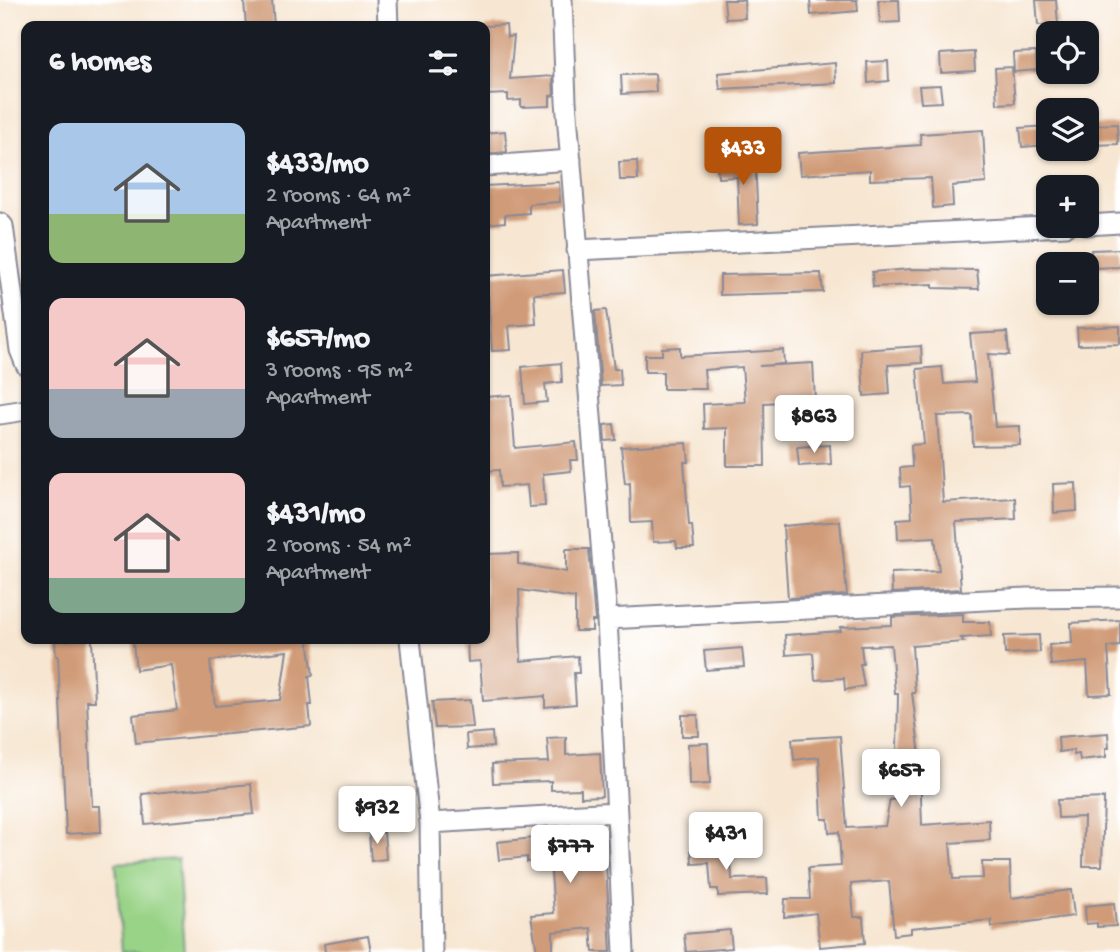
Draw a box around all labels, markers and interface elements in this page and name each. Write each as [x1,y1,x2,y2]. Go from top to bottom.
map controls [1036,21,1099,315]
button: locate [1036,21,1099,84]
icon: filters [424,44,462,82]
text: 6 homes [49,46,151,81]
button: layers [1036,98,1099,161]
pin: $433 [702,128,784,187]
text: $433 [720,136,766,163]
text: $433/mo [266,148,369,183]
icon: home [105,151,189,235]
button: + [1036,175,1099,238]
text: 2 rooms · 64 m² [266,183,411,210]
text: Apartment [266,210,370,237]
button: − [1036,252,1099,315]
text: $657/mo [266,323,370,358]
icon: home [105,326,189,410]
text: 3 rooms · 95 m² [266,358,413,385]
text: Apartment [266,385,370,412]
pin: $863 [773,396,855,455]
text: $863 [791,404,837,431]
text: $431/mo [266,498,365,533]
icon: home [105,501,189,585]
text: 2 rooms · 54 m² [266,533,412,560]
text: Apartment [266,560,370,587]
pin: $657 [860,750,942,809]
text: $657 [878,758,924,785]
pin: $932 [336,786,418,846]
text: $932 [354,795,400,822]
pin: $431 [685,812,767,872]
text: $431 [705,821,747,848]
pin: $777 [529,826,611,885]
text: $777 [547,834,593,861]

